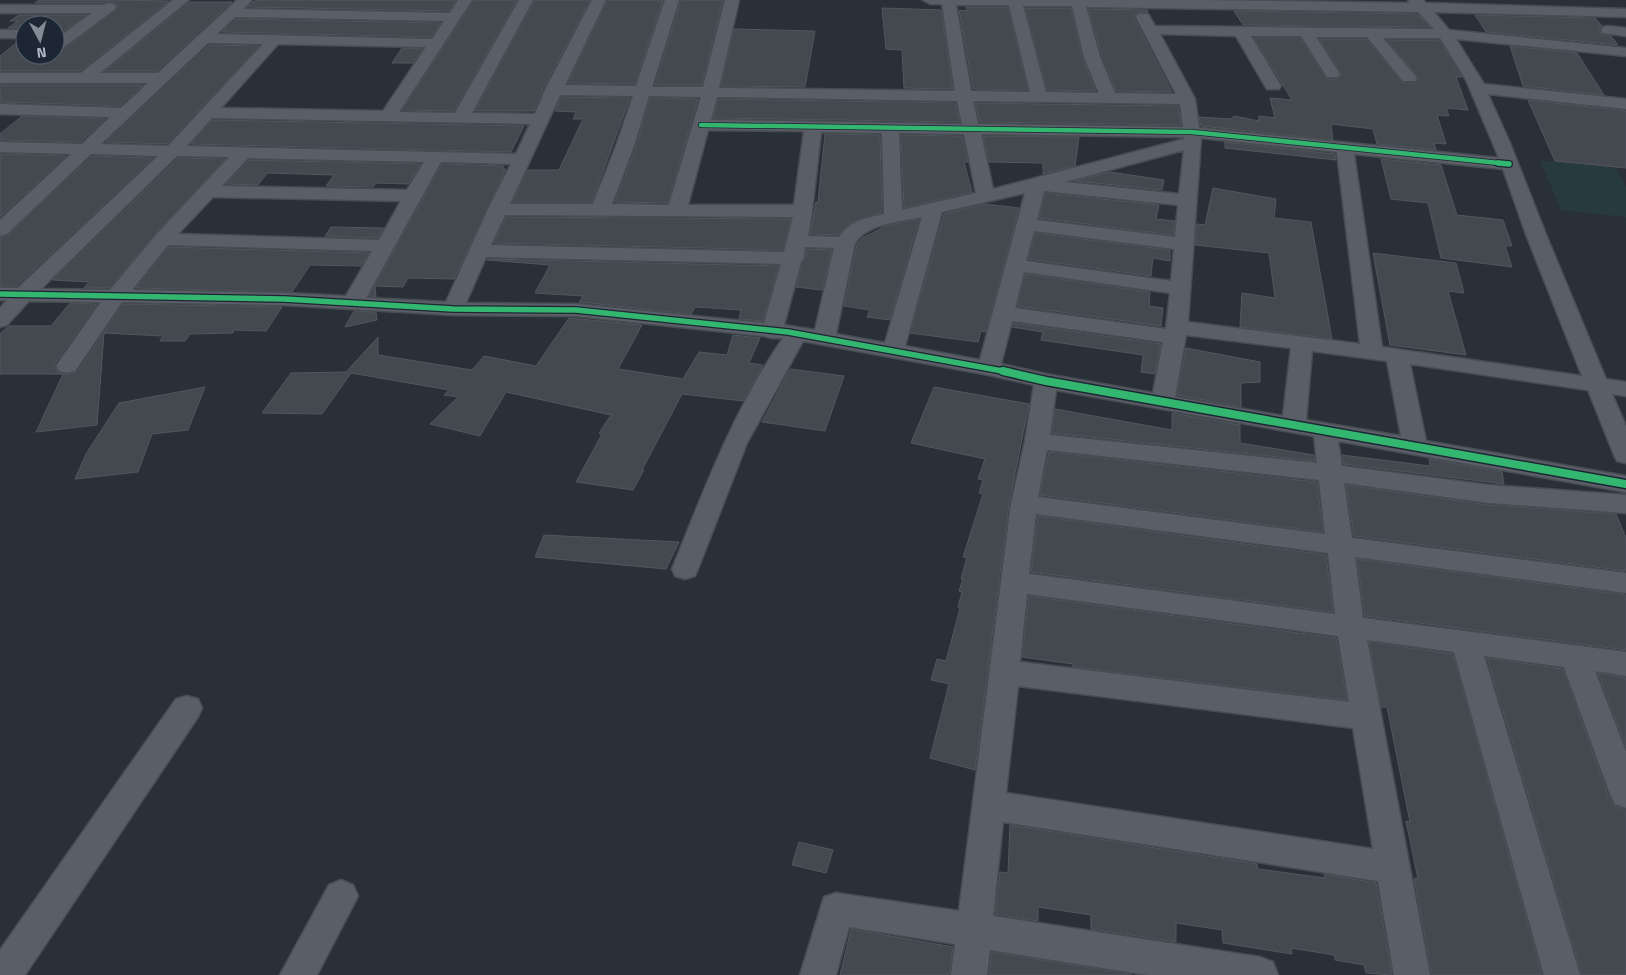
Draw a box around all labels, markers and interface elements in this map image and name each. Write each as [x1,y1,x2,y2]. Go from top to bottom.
north arrow [15,15,65,65]
text: N [36,42,48,64]

